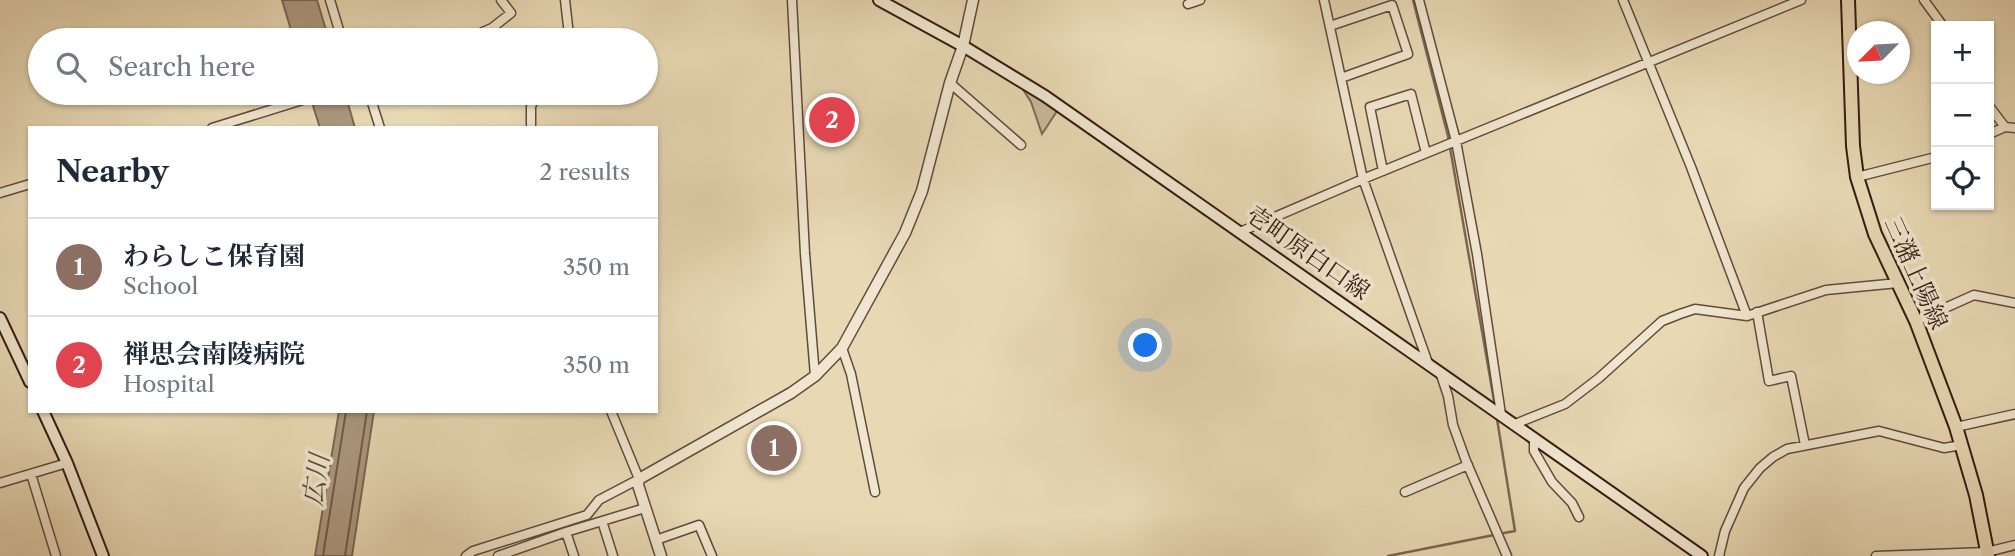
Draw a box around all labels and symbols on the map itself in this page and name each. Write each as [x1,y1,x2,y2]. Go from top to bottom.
north arrow [1847,21,1910,84]
pin: 2 [809,94,855,146]
street label: 壱町原白口線 [1241,199,1376,306]
street label: 三潴上陽線 [1879,212,1954,334]
your location [1128,328,1162,362]
pin: 1 [751,422,797,474]
water label: 広川 [297,449,336,508]

